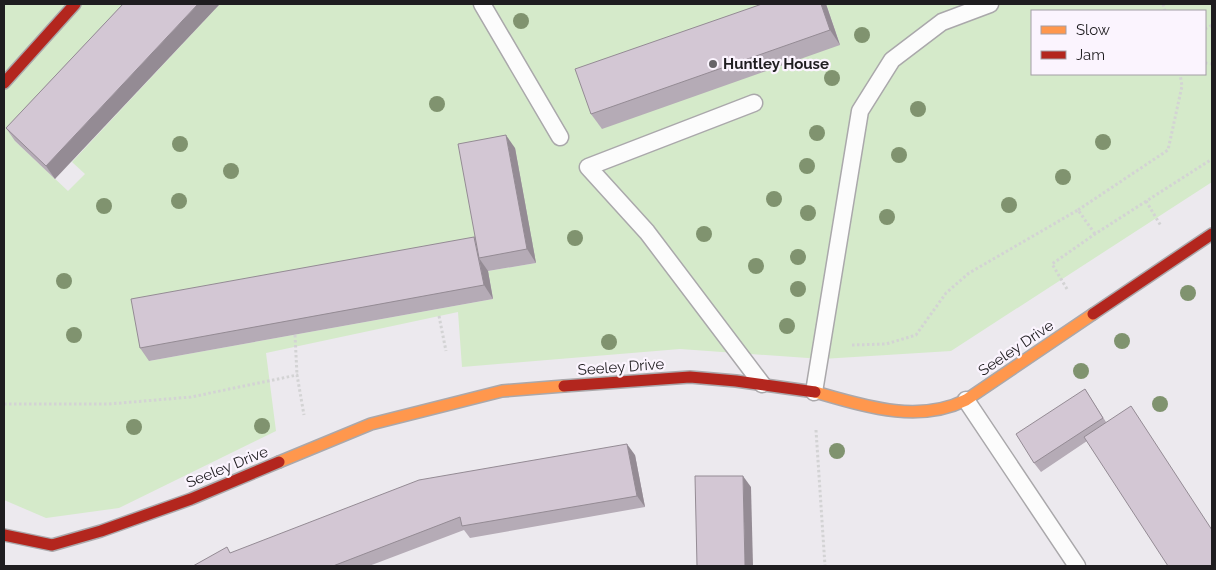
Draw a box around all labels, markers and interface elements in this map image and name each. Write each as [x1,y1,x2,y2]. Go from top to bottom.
legend [1031,10,1206,75]
text: Slow [1076,21,1110,39]
text: Jam [1076,46,1105,64]
place label: Huntley House [723,55,829,73]
marker: Huntley House [707,58,719,70]
street label: Seeley Drive [975,316,1057,380]
street label: Seeley Drive [577,355,665,379]
street label: Seeley Drive [183,442,271,492]

